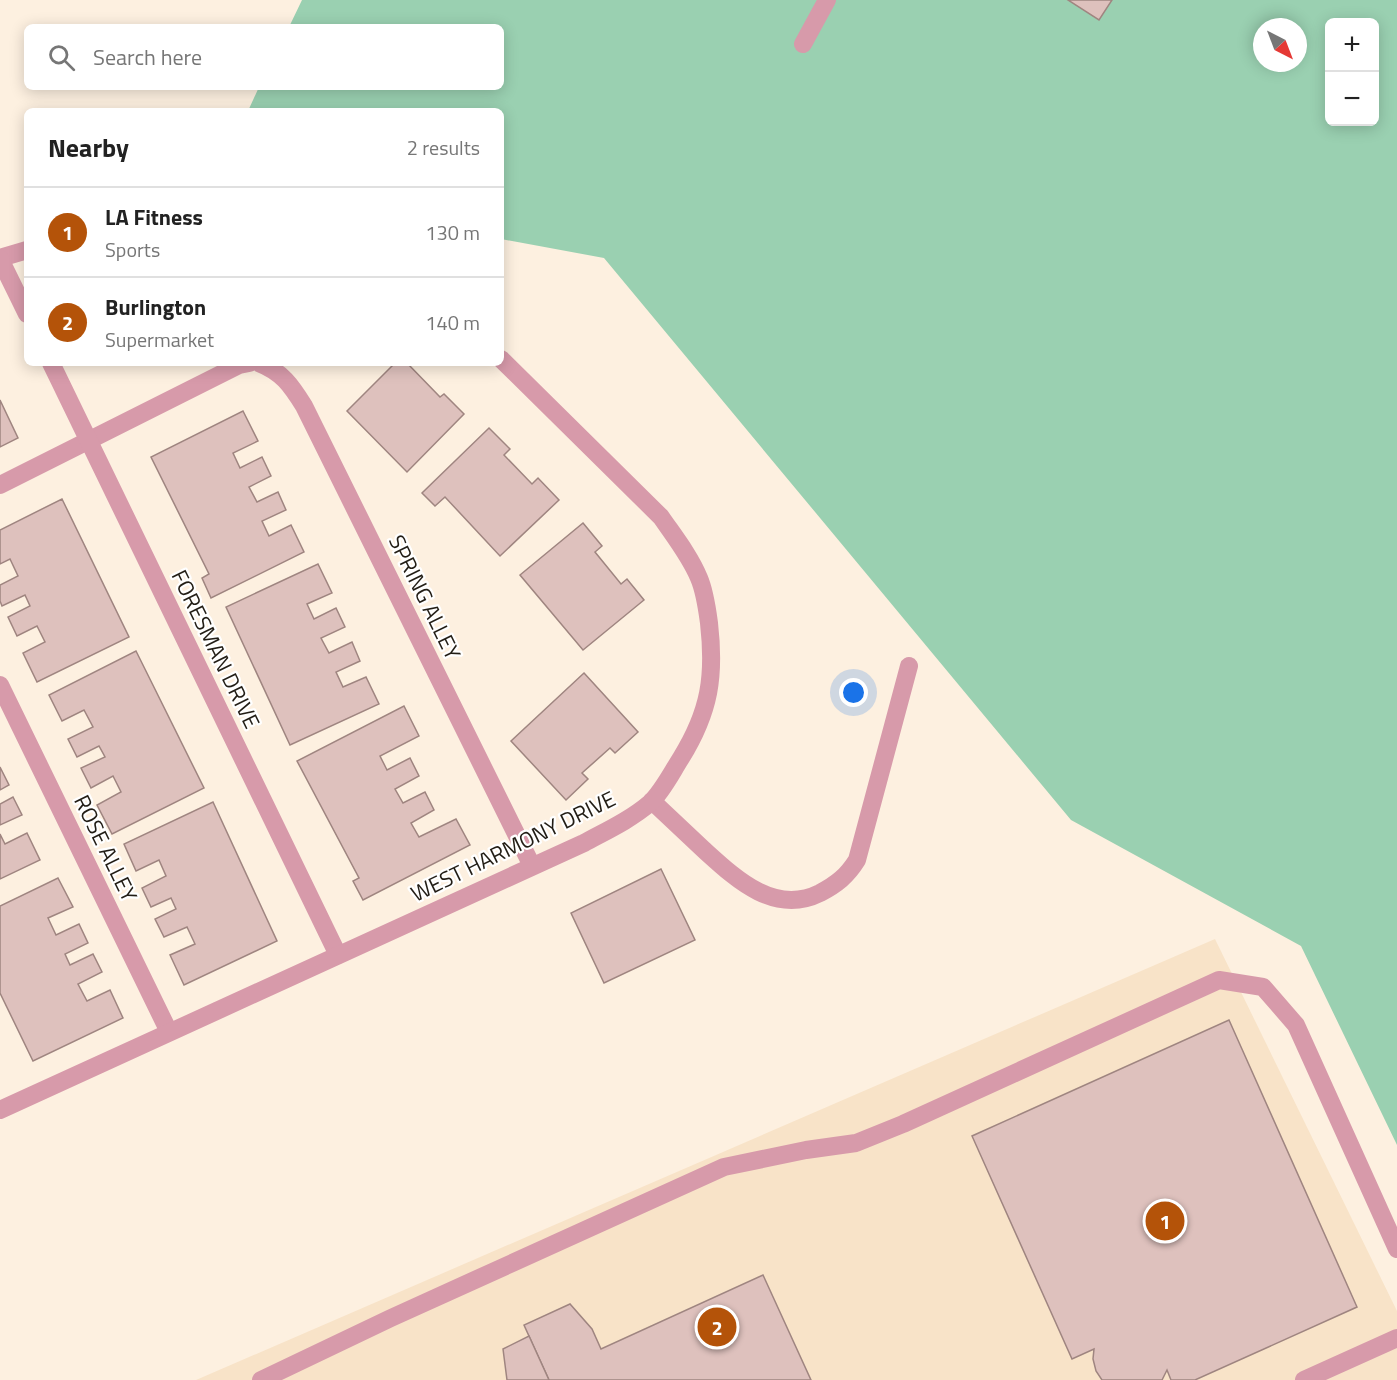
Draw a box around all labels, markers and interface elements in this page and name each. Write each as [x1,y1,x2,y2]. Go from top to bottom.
north arrow [1253,18,1307,72]
map controls [1325,18,1379,126]
button: + [1325,18,1379,72]
search box [24,24,504,90]
text: Search here [93,40,202,74]
icon: search [45,41,78,74]
button: − [1325,72,1379,126]
text: Nearby [48,128,129,167]
text: 2 results [407,132,480,163]
text: LA Fitness [105,200,203,234]
text: 1 [62,217,73,248]
text: 130 m [425,217,480,248]
text: Sports [105,234,160,265]
text: Burlington [105,290,206,324]
text: 2 [62,307,73,338]
text: 140 m [425,307,480,338]
text: Supermarket [105,324,214,355]
street label: SPRING ALLEY [380,529,470,665]
street label: FORESMAN DRIVE [163,564,269,734]
your location [839,678,868,707]
street label: WEST HARMONY DRIVE [405,782,621,910]
street label: ROSE ALLEY [65,789,147,907]
pin: 1 [1146,1198,1184,1244]
pin: 2 [698,1304,736,1350]

